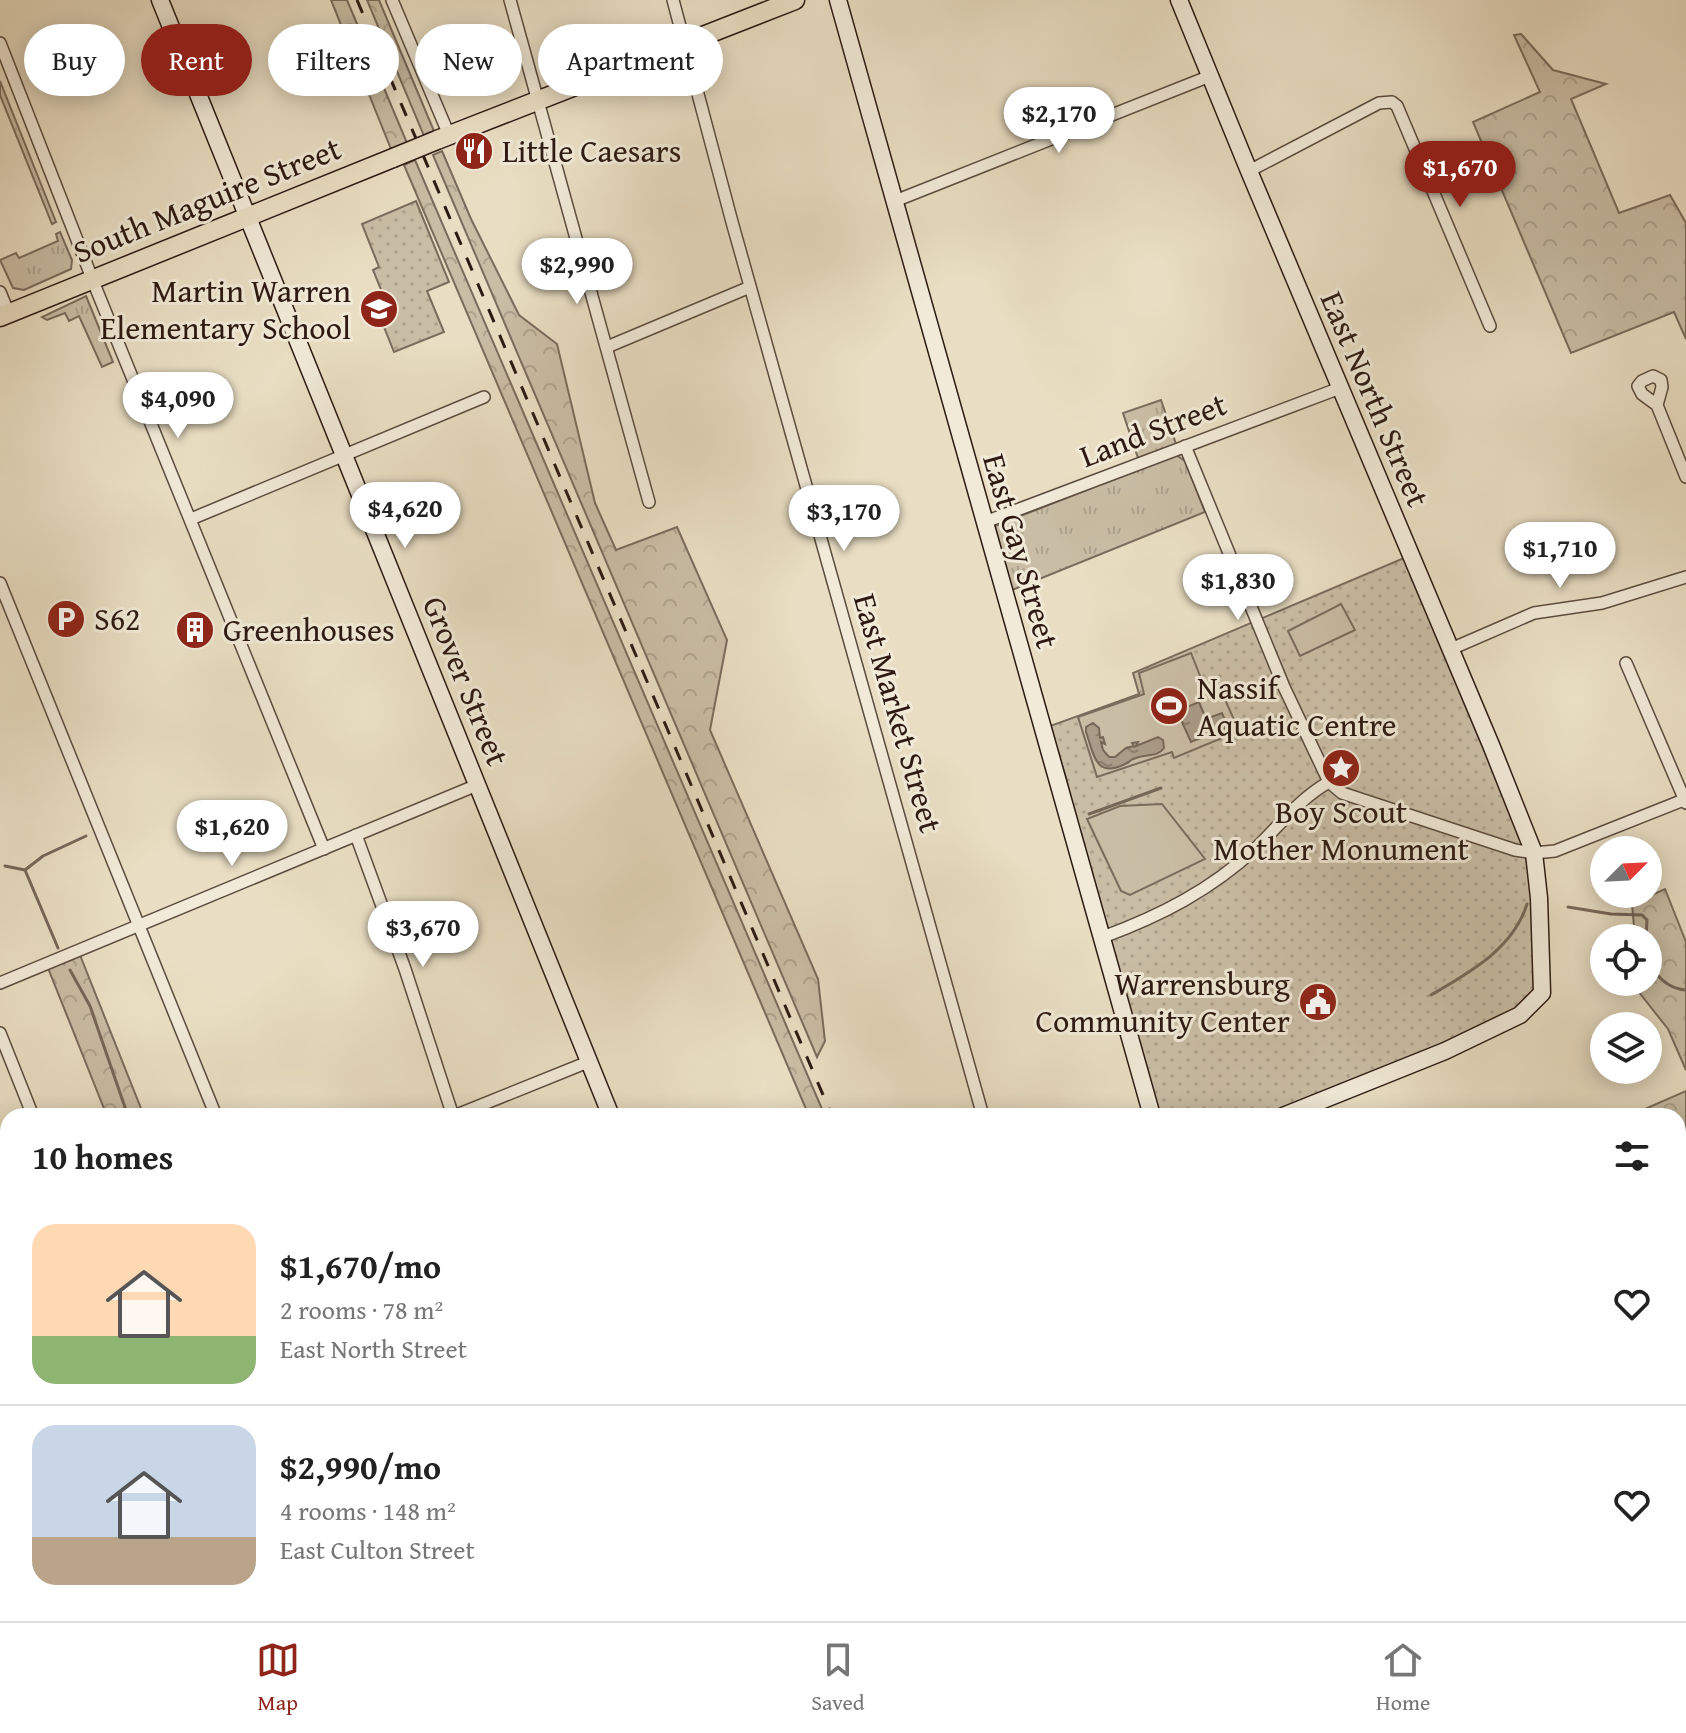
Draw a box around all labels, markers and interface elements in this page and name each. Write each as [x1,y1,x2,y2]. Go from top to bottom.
chip: Buy [24,24,125,96]
chip: Rent [141,24,252,96]
chip: Filters [268,24,399,96]
chip: New [415,24,522,96]
chip: Apartment [538,24,723,96]
pin: $2,170 [994,87,1124,155]
text: $2,170 [1022,93,1096,132]
street label: South Maguire Street [66,124,348,275]
place label: Little Caesars [502,127,681,174]
restaurant icon: Little Caesars [453,130,495,172]
pin: $1,670 [1395,141,1525,209]
text: $1,670 [1423,147,1497,186]
pin: $2,990 [512,238,642,306]
text: $2,990 [540,244,614,283]
place label: Martin Warren Elementary School [100,267,351,351]
street label: East North Street [1309,284,1442,514]
school or university icon: Martin Warren Elementary School [358,288,400,330]
pin: $4,090 [113,372,243,440]
text: $4,090 [141,378,215,417]
street label: Land Street [1073,380,1233,479]
street label: East Gay Street [971,448,1072,654]
pin: $4,620 [340,482,470,550]
pin: $3,170 [779,485,909,553]
text: $4,620 [368,488,442,527]
text: $3,170 [807,491,881,530]
pin: $1,710 [1495,522,1625,590]
text: $1,710 [1523,528,1597,567]
pin: $1,830 [1173,554,1303,622]
text: $1,830 [1201,560,1275,599]
street label: East Market Street [842,588,955,838]
street label: Grover Street [411,589,522,772]
place label: S62 [94,595,140,642]
parking icon: S62 [45,598,87,640]
place label: Greenhouses [223,606,395,653]
building icon: Greenhouses [174,609,216,651]
place label: Nassif Aquatic Centre [1197,664,1397,748]
sports icon: Nassif Aquatic Centre [1148,685,1190,727]
place icon: Boy Scout Mother Monument [1320,747,1362,789]
place label: Boy Scout Mother Monument [1213,788,1469,872]
pin: $1,620 [167,800,297,868]
text: $1,620 [195,806,269,845]
north arrow [1590,836,1662,908]
map controls [1590,836,1662,1084]
pin: $3,670 [358,901,488,969]
text: $3,670 [386,907,460,946]
button: locate [1590,924,1662,996]
place label: Warrensburg Community Center [1036,960,1290,1044]
public building icon: Warrensburg Community Center [1297,981,1339,1023]
button: layers [1590,1012,1662,1084]
text: 10 homes [32,1132,173,1181]
icon: filters [1610,1134,1654,1178]
text: $1,670/mo [280,1241,441,1290]
icon: home [96,1256,192,1352]
icon: heart [1610,1282,1654,1326]
text: 2 rooms · 78 m² [280,1290,443,1329]
text: East North Street [280,1329,467,1368]
text: $2,990/mo [280,1442,441,1491]
icon: home [96,1457,192,1553]
icon: heart [1610,1483,1654,1527]
text: 4 rooms · 148 m² [280,1491,456,1530]
text: East Culton Street [280,1530,475,1569]
tab: Map [256,1638,300,1718]
tab: Saved [811,1638,865,1718]
tab: Home [1376,1638,1430,1718]

